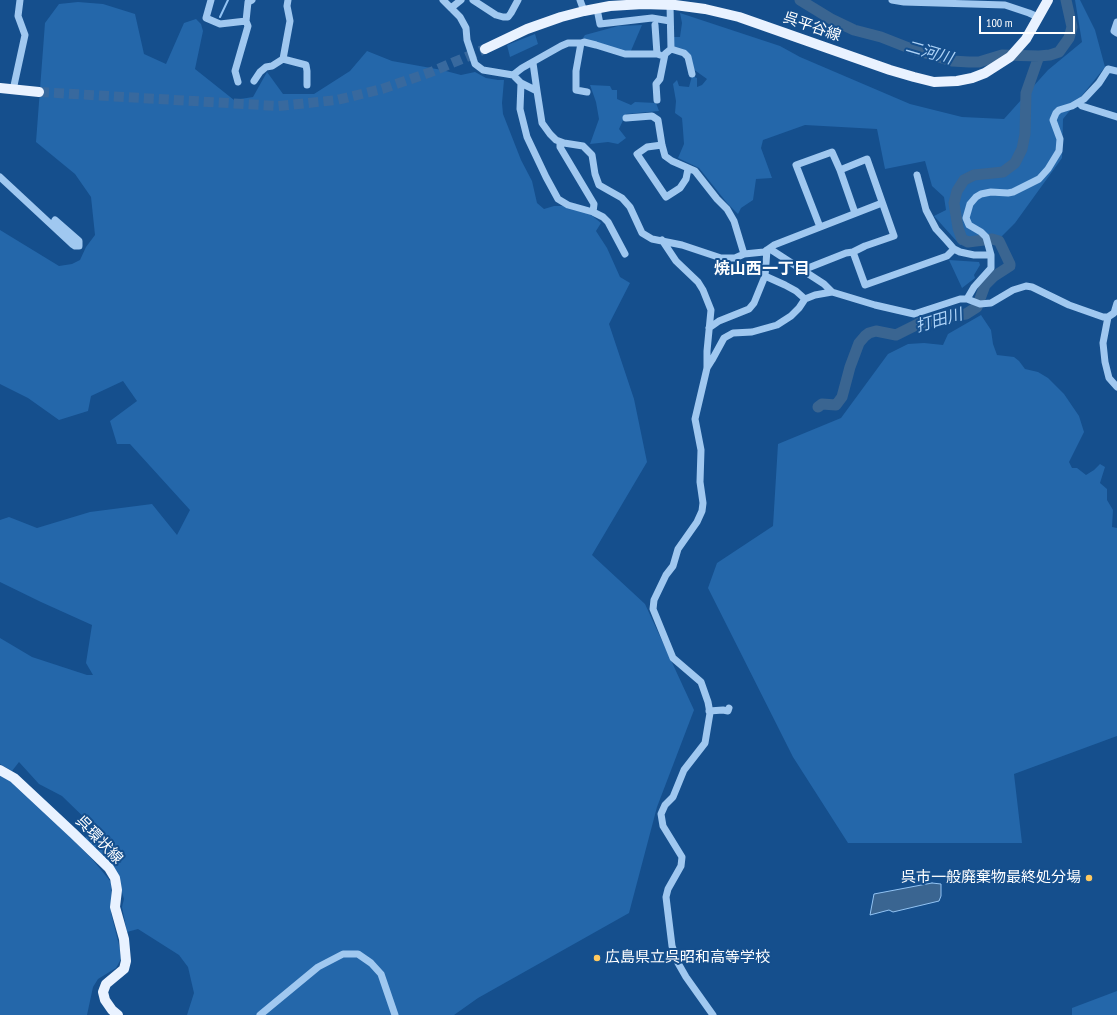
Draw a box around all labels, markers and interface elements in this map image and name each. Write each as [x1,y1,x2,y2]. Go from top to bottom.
scale bar [981,8,1077,34]
street label: 呉平谷線 [781,9,843,45]
text: 100 m [986,15,1013,30]
water label: 二河川 [903,37,955,69]
district label: 焼山西一丁目 [714,259,810,279]
water label: 打田川 [913,305,965,337]
street label: 呉環状線 [72,812,126,868]
place label: 呉市一般廃棄物最終処分場 [901,869,1081,887]
marker: 呉市一般廃棄物最終処分場 [1084,873,1094,883]
place label: 広島県立呉昭和高等学校 [605,949,770,967]
marker: 広島県立呉昭和高等学校 [592,953,602,963]

